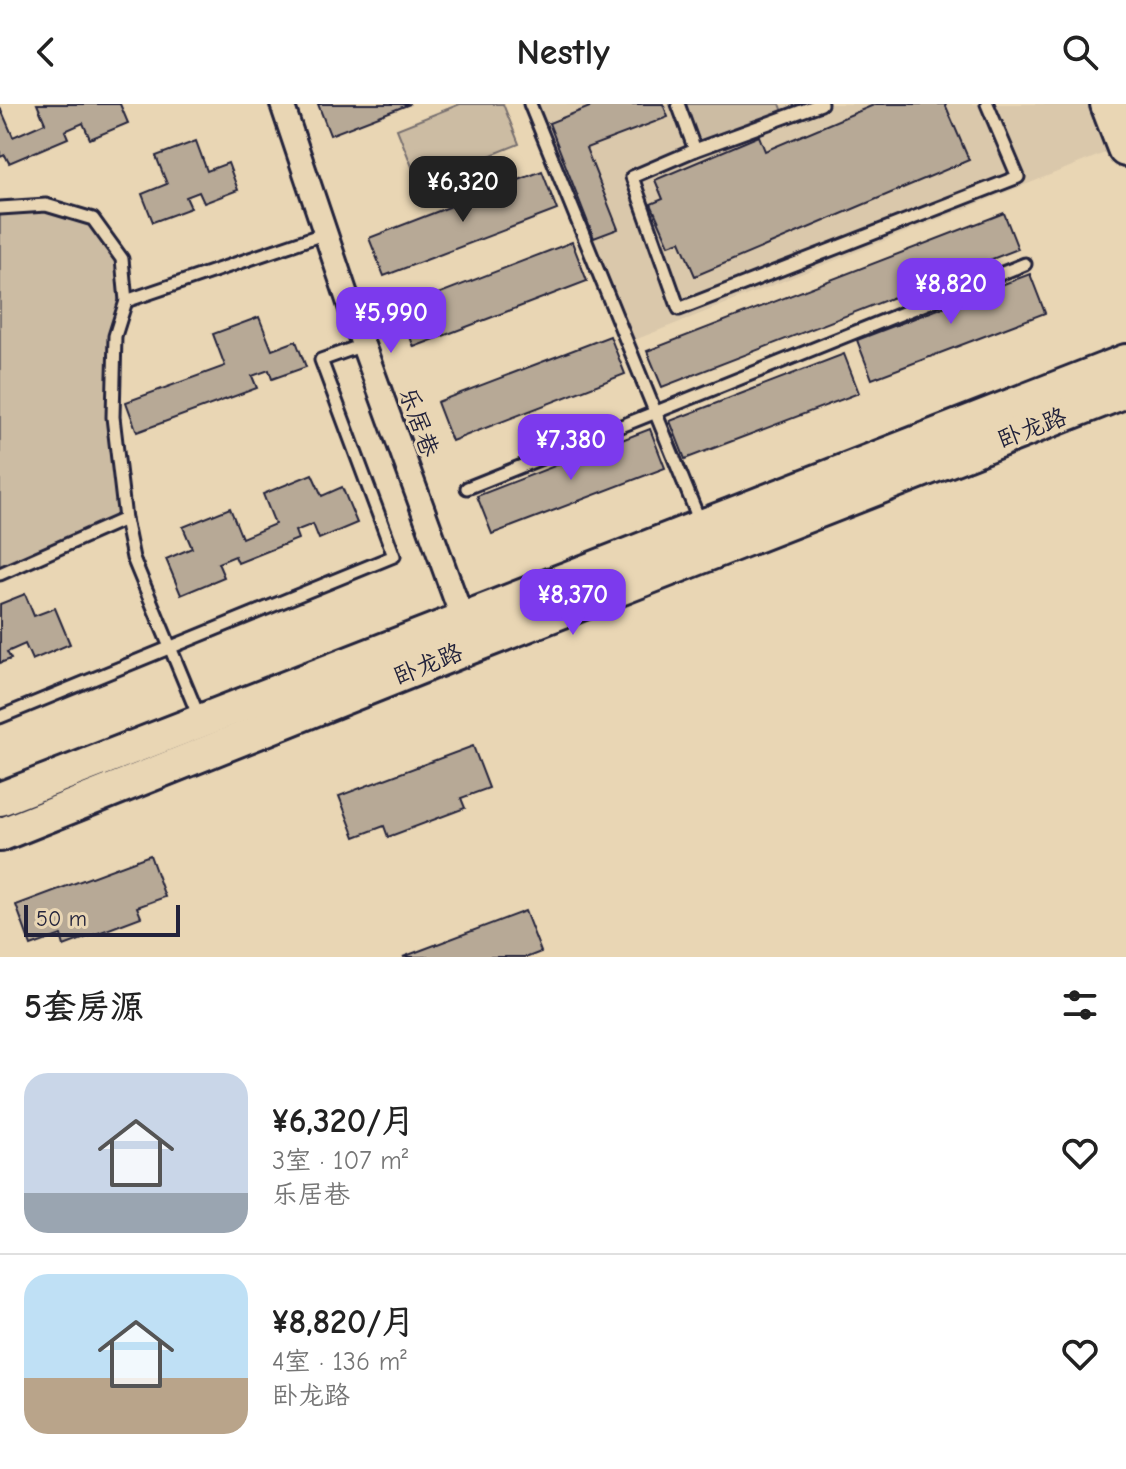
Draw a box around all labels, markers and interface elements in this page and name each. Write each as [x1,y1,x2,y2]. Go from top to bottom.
icon: back [24,30,68,74]
icon: search [1058,30,1102,74]
text: Nestly [516,32,610,73]
pin: ¥6,320 [398,156,528,224]
text: ¥6,320 [427,167,499,197]
pin: ¥8,820 [886,258,1016,326]
text: ¥8,820 [915,269,987,299]
pin: ¥5,990 [326,287,456,355]
text: ¥5,990 [354,298,428,328]
street label: 乐居巷 [394,383,444,461]
street label: 卧龙路 [993,402,1071,454]
pin: ¥7,380 [506,414,636,482]
text: ¥7,380 [536,425,606,455]
pin: ¥8,370 [508,569,638,637]
text: ¥8,370 [538,580,608,610]
street label: 卧龙路 [389,638,467,690]
scale bar [24,901,180,937]
text: 50 m [36,906,87,932]
icon: filters [1058,983,1102,1027]
text: 5套房源 [24,987,144,1027]
text: ¥6,320/月 [272,1101,415,1141]
icon: home [88,1105,184,1201]
icon: heart [1058,1131,1102,1175]
text: 3室 · 107 m² [272,1146,408,1176]
text: 乐居巷 [272,1180,350,1210]
text: ¥8,820/月 [272,1302,415,1342]
icon: home [88,1306,184,1402]
icon: heart [1058,1332,1102,1376]
text: 4室 · 136 m² [272,1347,407,1377]
text: 卧龙路 [272,1381,350,1411]

